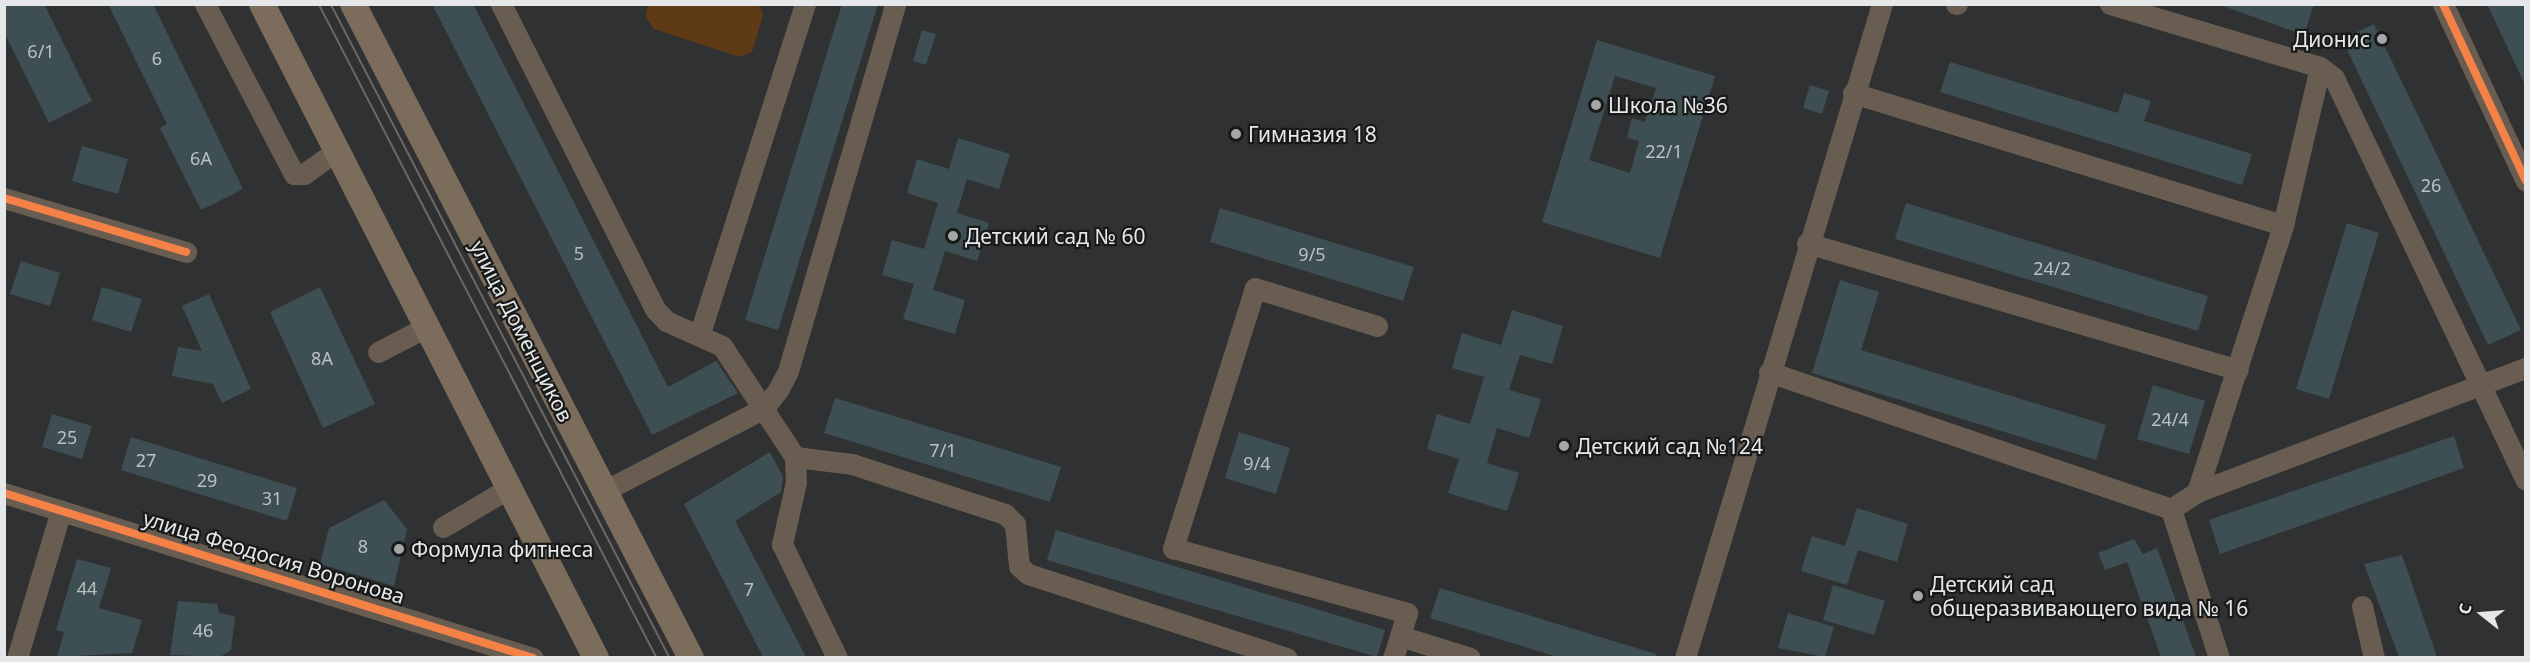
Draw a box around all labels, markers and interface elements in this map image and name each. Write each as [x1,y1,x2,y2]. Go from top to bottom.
place label: Дионис [2293,26,2370,52]
marker: Дионис [2375,32,2389,46]
house number: 6/1 [27,40,55,62]
house number: 6 [152,47,162,69]
place label: Школа №36 [1608,92,1728,118]
marker: Школа №36 [1589,98,1603,112]
place label: Гимназия 18 [1248,121,1377,147]
marker: Гимназия 18 [1229,127,1243,141]
house number: 22/1 [1645,140,1683,162]
house number: 6А [190,147,212,169]
house number: 26 [2421,174,2441,196]
place label: Детский сад № 60 [965,223,1145,249]
marker: Детский сад № 60 [946,229,960,243]
street label: улица Доменщиков [465,236,579,426]
house number: 5 [574,242,584,264]
house number: 9/5 [1298,243,1326,265]
house number: 24/2 [2033,257,2071,279]
house number: 8А [311,347,333,369]
house number: 24/4 [2151,408,2189,430]
house number: 25 [57,426,77,448]
place label: Детский сад №124 [1576,433,1763,459]
house number: 7/1 [929,439,957,461]
marker: Детский сад №124 [1557,439,1571,453]
house number: 27 [136,449,156,471]
house number: 9/4 [1243,452,1271,474]
house number: 29 [197,469,217,491]
house number: 31 [262,487,282,509]
street label: улица Феодосия Воронова [140,505,408,609]
house number: 8 [358,535,368,557]
place label: Формула фитнеса [411,536,593,562]
marker: Формула фитнеса [392,542,406,556]
place label: Детский сад общеразвивающего вида № 16 [1930,571,2248,621]
house number: 44 [77,577,97,599]
house number: 7 [744,578,754,600]
north arrow [2452,584,2512,644]
marker: Детский сад общеразвивающего вида № 16 [1911,589,1925,603]
text: С [2453,601,2477,617]
house number: 46 [193,619,213,641]

